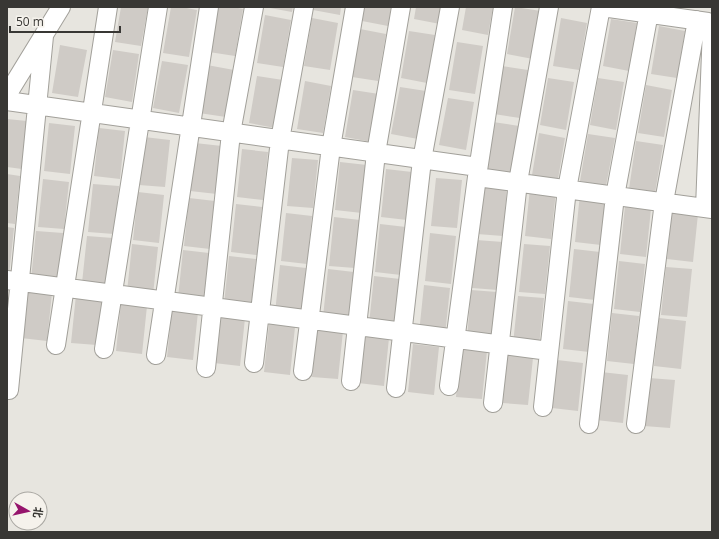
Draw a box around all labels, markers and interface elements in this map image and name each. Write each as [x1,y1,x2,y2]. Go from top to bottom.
scale bar [10,8,120,34]
text: 50 m [16,13,44,30]
north arrow [8,491,48,531]
text: 北 [30,506,47,519]

